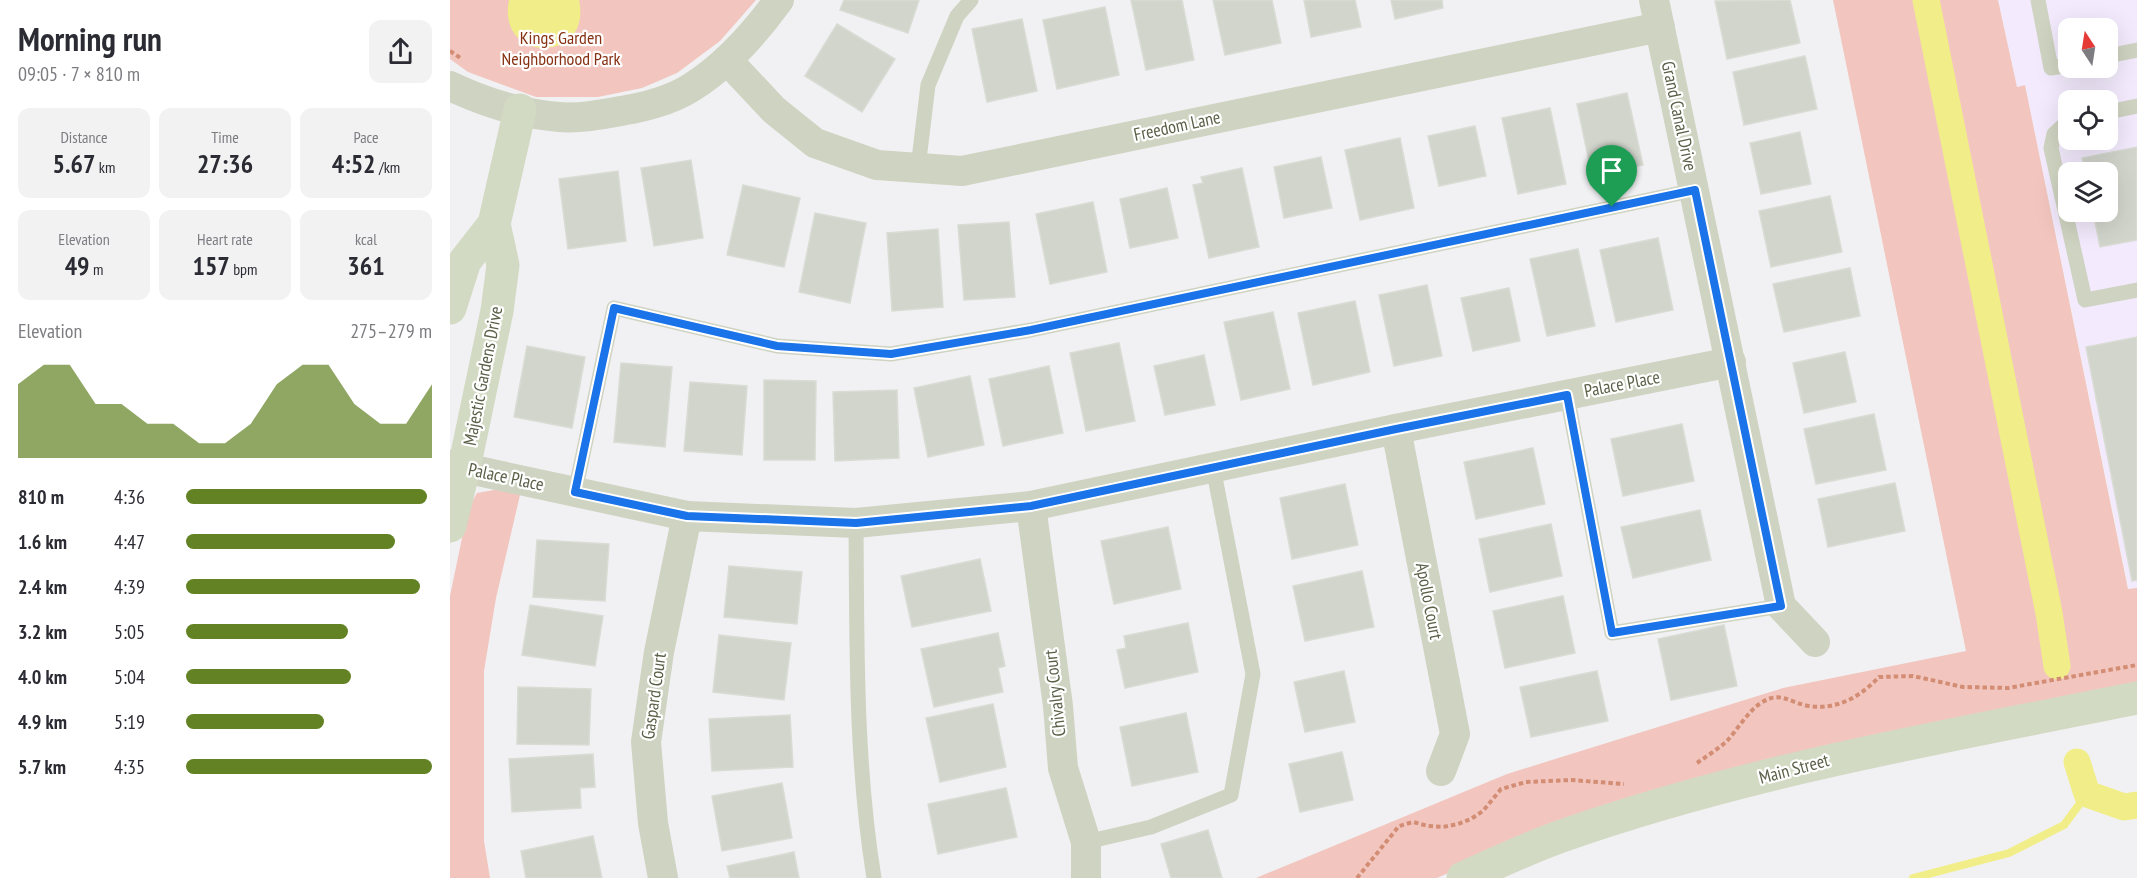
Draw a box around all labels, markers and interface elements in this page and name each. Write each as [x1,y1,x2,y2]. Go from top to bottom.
text: Morning run [18,17,162,60]
north arrow [2058,18,2118,78]
map controls [2058,18,2118,222]
button: share [369,20,432,83]
park label: Kings Garden Neighborhood Park [501,26,621,70]
street label: Grand Canal Drive [1657,59,1702,173]
text: 09:05 · 7 × 810 m [18,61,140,87]
button: locate [2058,90,2118,150]
street label: Freedom Lane [1131,105,1222,146]
text: Distance [60,127,108,147]
text: Time [211,127,239,147]
text: Pace [353,127,379,147]
pin [1586,145,1637,207]
text: 5.67 [53,147,95,180]
text: 27:36 [197,147,253,180]
text: 4:52 [332,147,376,180]
icon: arrive [1595,154,1628,187]
text: km [95,157,115,177]
text: /km [376,157,400,177]
button: layers [2058,162,2118,222]
text: Elevation [58,229,110,249]
text: Heart rate [197,229,253,249]
text: kcal [355,229,377,249]
text: 49 [65,249,90,282]
text: 157 [192,249,230,282]
text: 361 [347,249,385,282]
text: m [90,259,103,279]
text: bpm [230,259,258,279]
street label: Majestic Gardens Drive [458,304,507,448]
text: Elevation [18,318,82,344]
text: 275–279 m [350,318,432,344]
street label: Palace Place [1582,365,1662,402]
street label: Palace Place [466,457,546,496]
text: 810 m [18,484,64,510]
text: 4:36 [114,484,145,510]
text: 1.6 km [18,529,67,555]
text: 4:47 [114,529,145,555]
street label: Apollo Court [1411,561,1448,641]
text: 2.4 km [18,574,67,600]
text: 4:39 [114,574,145,600]
text: 3.2 km [18,619,67,645]
text: 5:05 [114,619,145,645]
street label: Chivalry Court [1039,649,1070,738]
street label: Gaspard Court [636,651,671,741]
text: 4.0 km [18,664,67,690]
text: 5:04 [114,664,145,690]
text: 4.9 km [18,709,67,735]
text: 5:19 [114,709,145,735]
street label: Main Street [1756,748,1831,789]
text: 5.7 km [18,754,66,780]
text: 4:35 [114,754,145,780]

